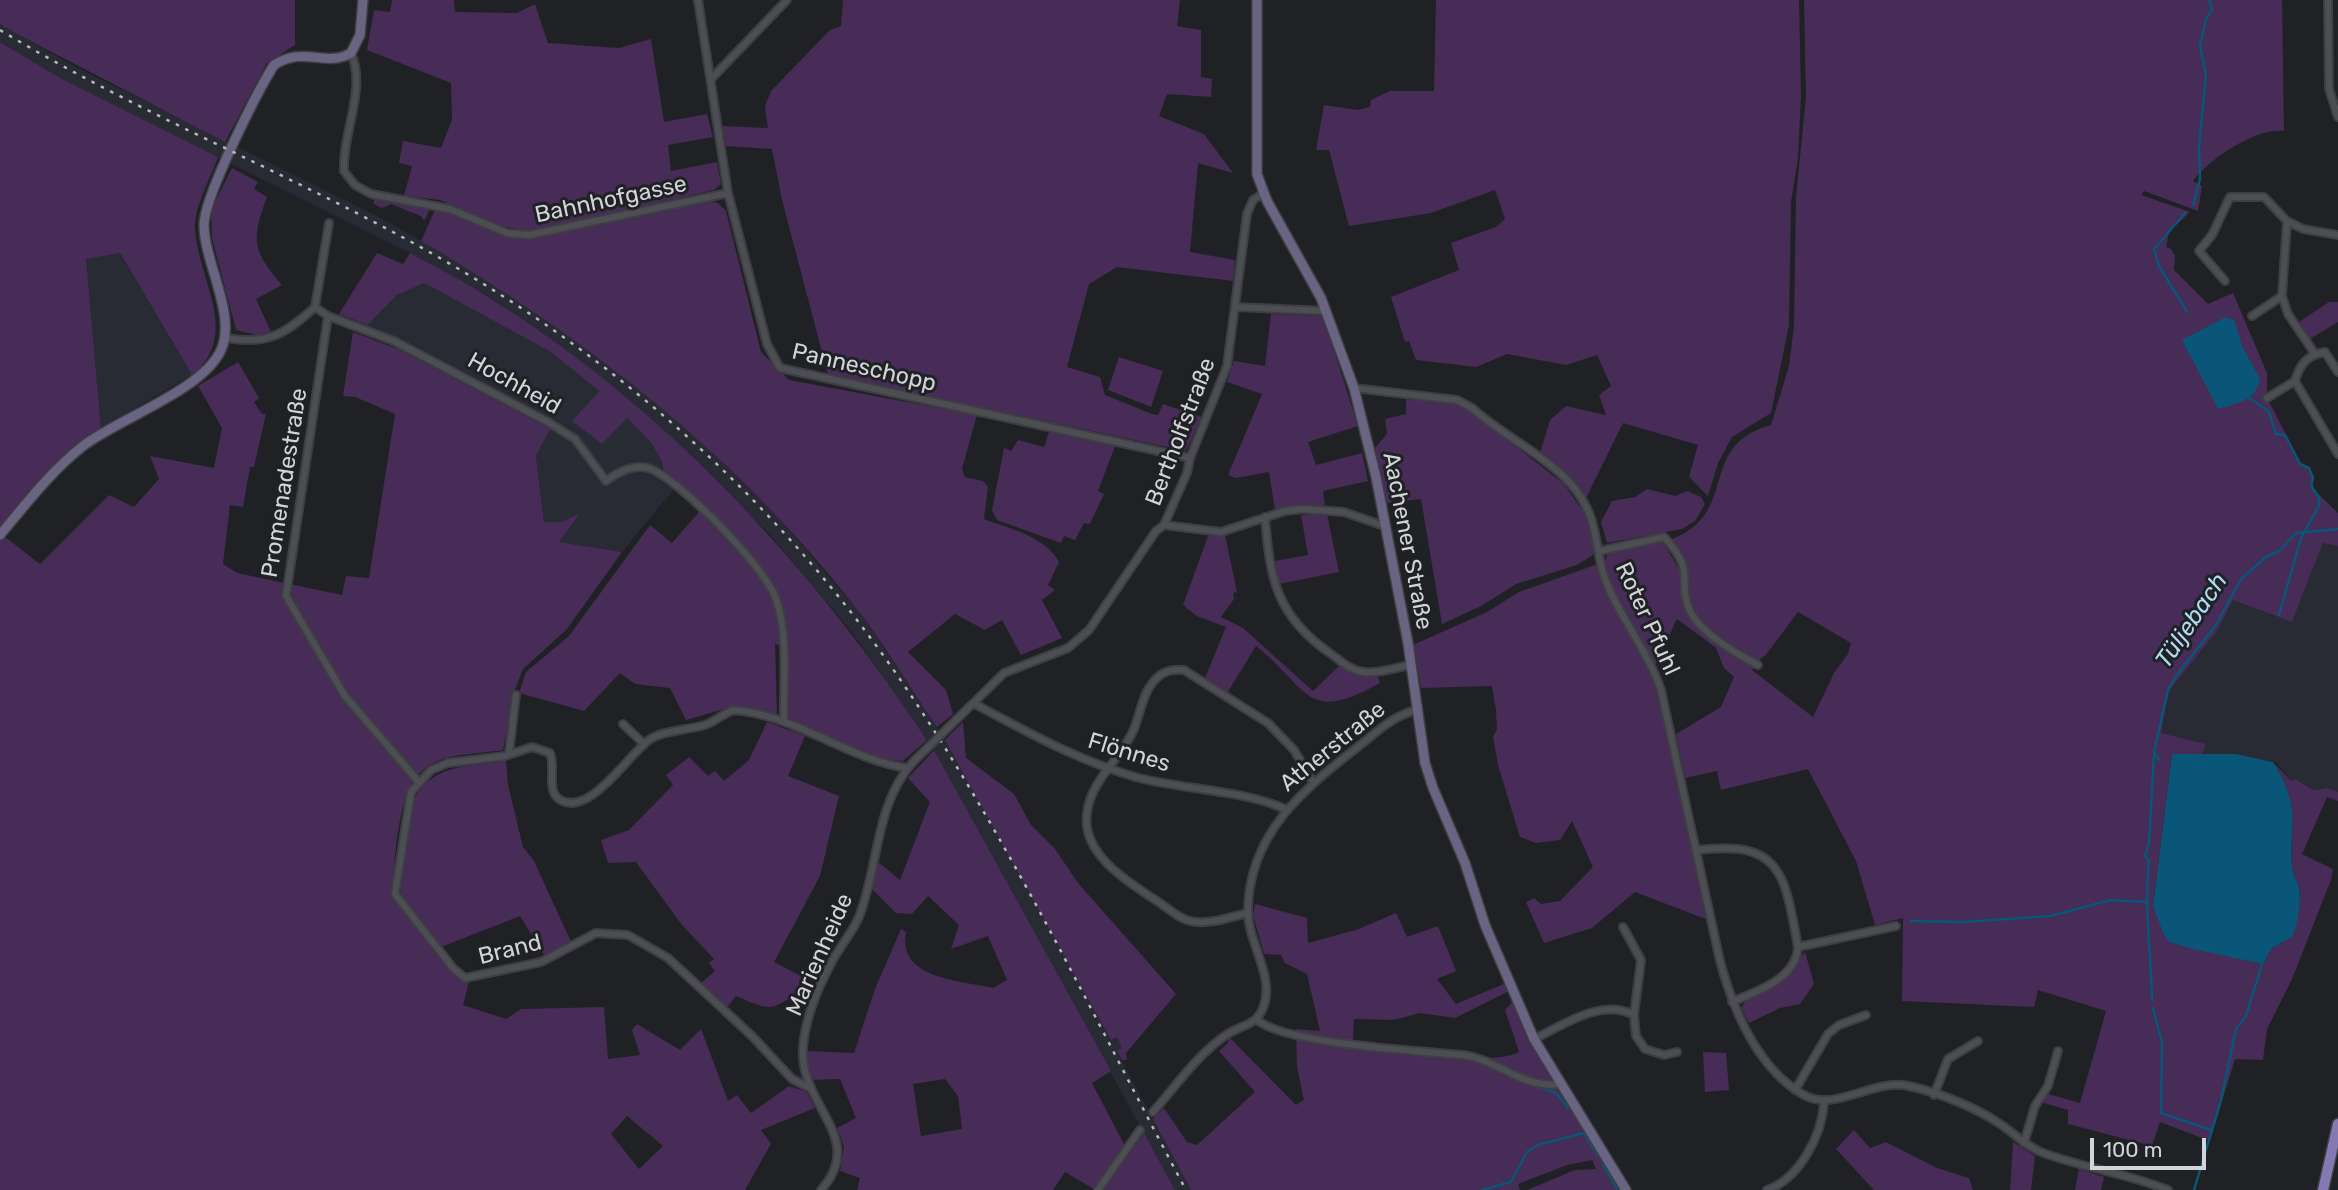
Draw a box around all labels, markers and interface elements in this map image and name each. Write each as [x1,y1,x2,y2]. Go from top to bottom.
street label: Bahnhofgasse [533,170,689,230]
street label: Panneschopp [789,338,939,398]
street label: Hochheid [463,347,565,421]
street label: Bertholfstraße [1140,354,1222,510]
street label: Promenadestraße [256,386,314,580]
street label: Aachener Straße [1376,450,1438,632]
street label: Roter Pfuhl [1609,558,1685,680]
water label: Tüljebach [2150,568,2234,674]
street label: Atherstraße [1275,696,1391,798]
street label: Flönnes [1084,727,1174,779]
street label: Marienheide [781,890,859,1020]
street label: Brand [475,929,545,971]
scale bar [2093,1124,2208,1168]
text: 100 m [2103,1137,2162,1162]

